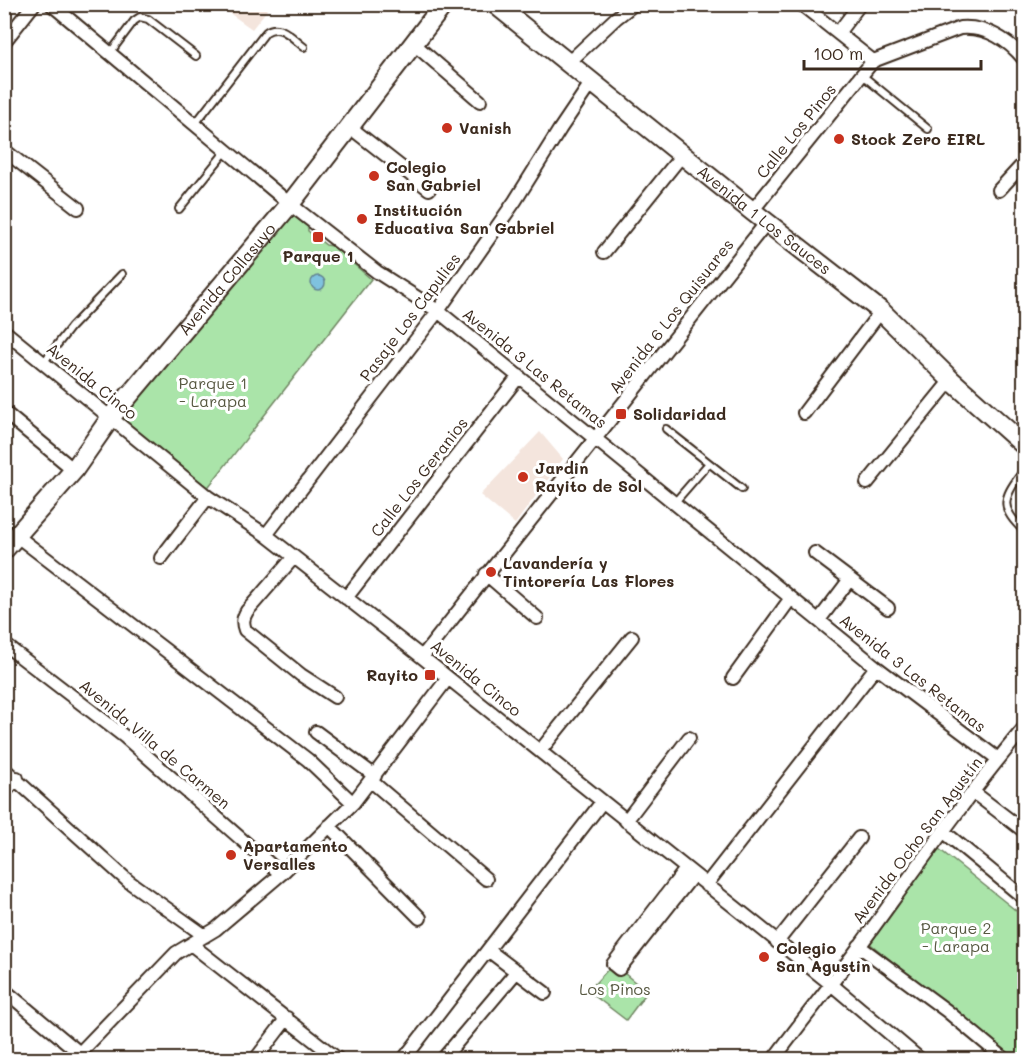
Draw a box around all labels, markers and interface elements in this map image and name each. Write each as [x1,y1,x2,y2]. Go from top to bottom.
scale bar [804,33,981,71]
text: 100 m [813,41,863,65]
street label: Calle Los Pinos [751,79,840,182]
place label: Vanish [459,117,511,138]
marker: Vanish [440,121,454,135]
place label: Stock Zero EIRL [851,128,985,149]
marker: Stock Zero EIRL [832,132,846,146]
place label: Colegio San Gabriel [386,156,481,195]
street label: Avenida 1 Los Sauces [693,160,836,279]
marker: Colegio San Gabriel [367,169,381,183]
place label: Institución Educativa San Gabriel [374,199,554,238]
marker: Institución Educativa San Gabriel [355,212,369,226]
street label: Avenida Collasuyo [173,218,280,339]
marker: Parque 1 [311,230,325,244]
street label: Avenida 6 Los Quisuares [604,234,738,397]
place label: Parque 1 [283,245,353,266]
street label: Pasaje Los Capulies [354,248,465,385]
street label: Avenida 3 Las Retamas [459,303,612,432]
street label: Avenida Cinco [43,338,142,424]
park label: Parque 1 - Larapa [179,372,247,411]
place label: Solidaridad [633,403,726,424]
marker: Solidaridad [614,407,628,421]
street label: Calle Los Geranios [365,413,472,541]
place label: Jardin Rayito de Sol [535,457,642,496]
marker: Jardin Rayito de Sol [516,470,530,484]
place label: Lavandería y Tintorería Las Flores [503,552,674,591]
marker: Lavandería y Tintorería Las Flores [484,565,498,579]
street label: Avenida 3 Las Retamas [836,609,991,736]
street label: Avenida Cinco [427,635,526,721]
place label: Rayito [366,664,418,685]
marker: Rayito [423,668,437,682]
street label: Avenida Villa de Carmen [75,674,235,813]
street label: Avenida Ocho San Agustín [847,752,986,927]
place label: Apartamento Versalles [243,835,348,874]
marker: Apartamento Versalles [224,848,238,862]
park label: Parque 2 - Larapa [921,917,991,956]
place label: Colegio San Agustin [776,937,870,976]
marker: Colegio San Agustin [757,950,771,964]
park label: Los Pinos [579,978,651,999]

